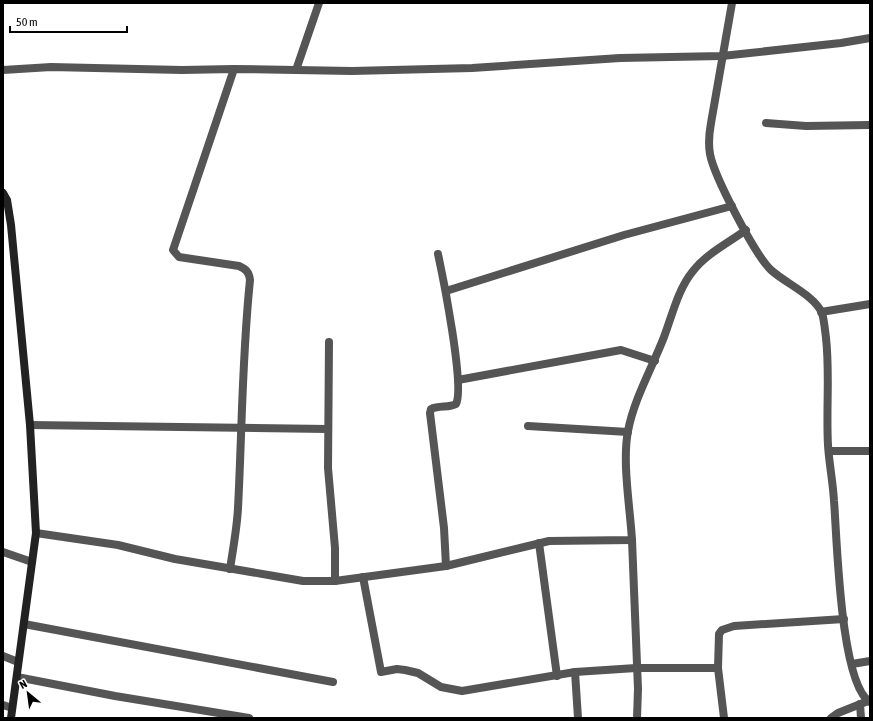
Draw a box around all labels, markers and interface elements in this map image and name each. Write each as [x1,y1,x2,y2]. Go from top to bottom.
scale bar [10,8,127,34]
text: 50 m [16,15,38,29]
north arrow [8,673,48,713]
text: N [17,677,29,691]

